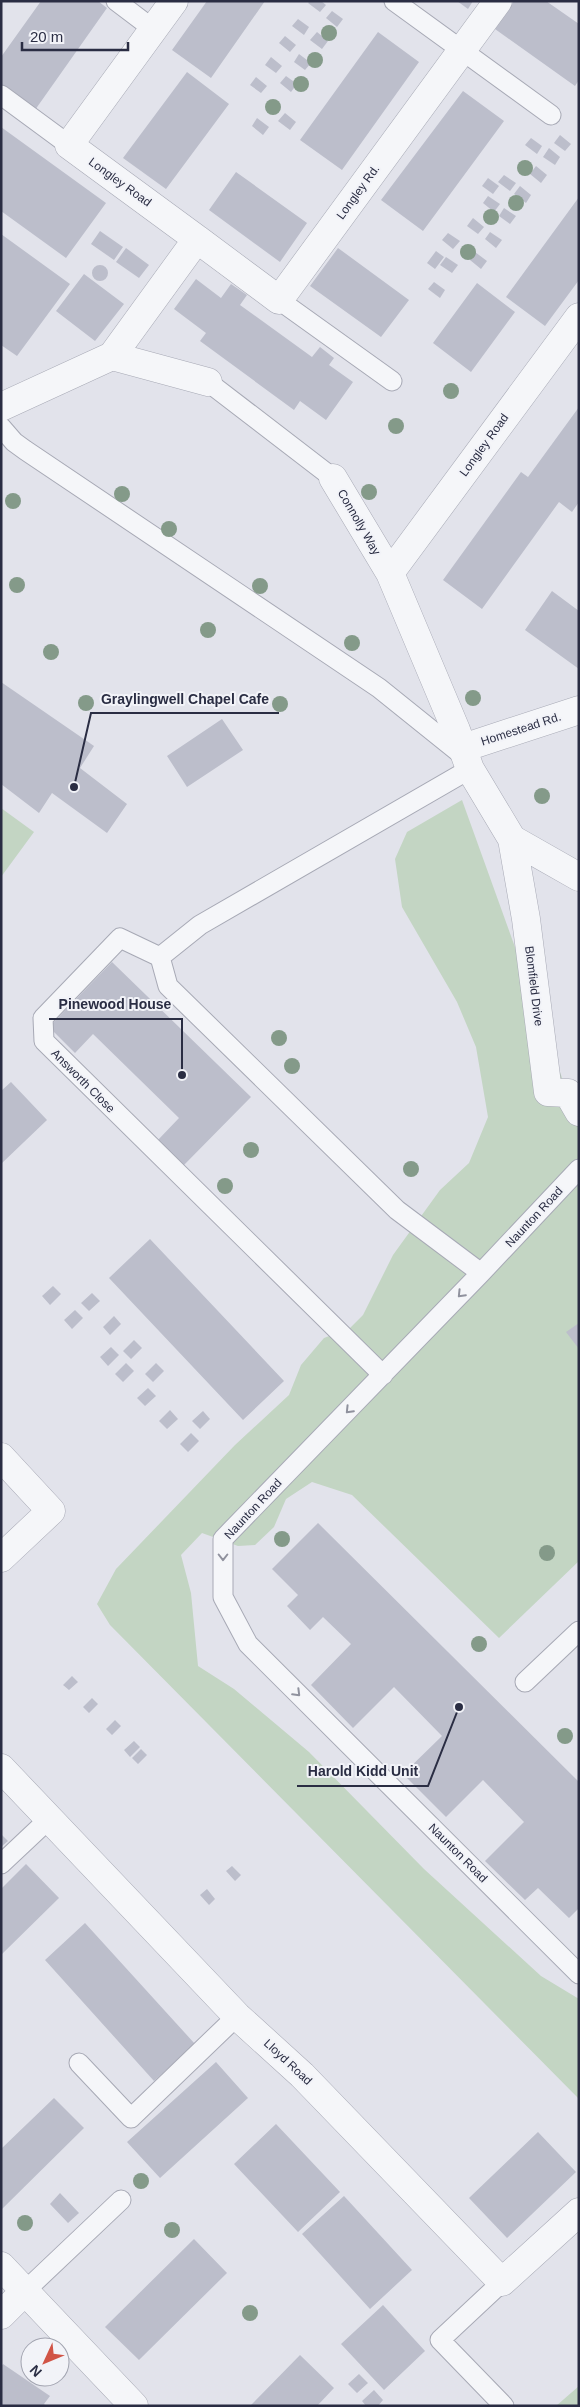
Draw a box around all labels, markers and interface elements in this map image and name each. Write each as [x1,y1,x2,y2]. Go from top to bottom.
scale bar [22,20,129,52]
text: 20 m [30,28,63,45]
street label: Longley Road [86,155,154,209]
street label: Longley Rd. [334,162,382,222]
street label: Longley Road [457,411,511,479]
street label: Connolly Way [335,487,383,557]
callout: Graylingwell Chapel Cafe [91,684,279,713]
text: Graylingwell Chapel Cafe [101,691,269,707]
street label: Homestead Rd. [479,709,563,749]
street label: Blomfield Drive [522,945,546,1027]
callout: Pinewood House [49,990,182,1019]
text: Pinewood House [59,996,172,1012]
street label: Answorth Close [48,1046,118,1116]
street label: Naunton Road [502,1184,566,1250]
one-way arrow [458,1288,467,1297]
one-way arrow [345,1405,354,1414]
street label: Naunton Road [221,1476,285,1542]
one-way arrow [218,1554,228,1561]
one-way arrow [291,1687,300,1696]
callout: Harold Kidd Unit [297,1757,428,1786]
text: Harold Kidd Unit [308,1763,419,1779]
street label: Naunton Road [426,1821,490,1885]
street label: Lloyd Road [261,2036,315,2088]
north arrow [20,2337,70,2387]
text: N [26,2362,45,2380]

